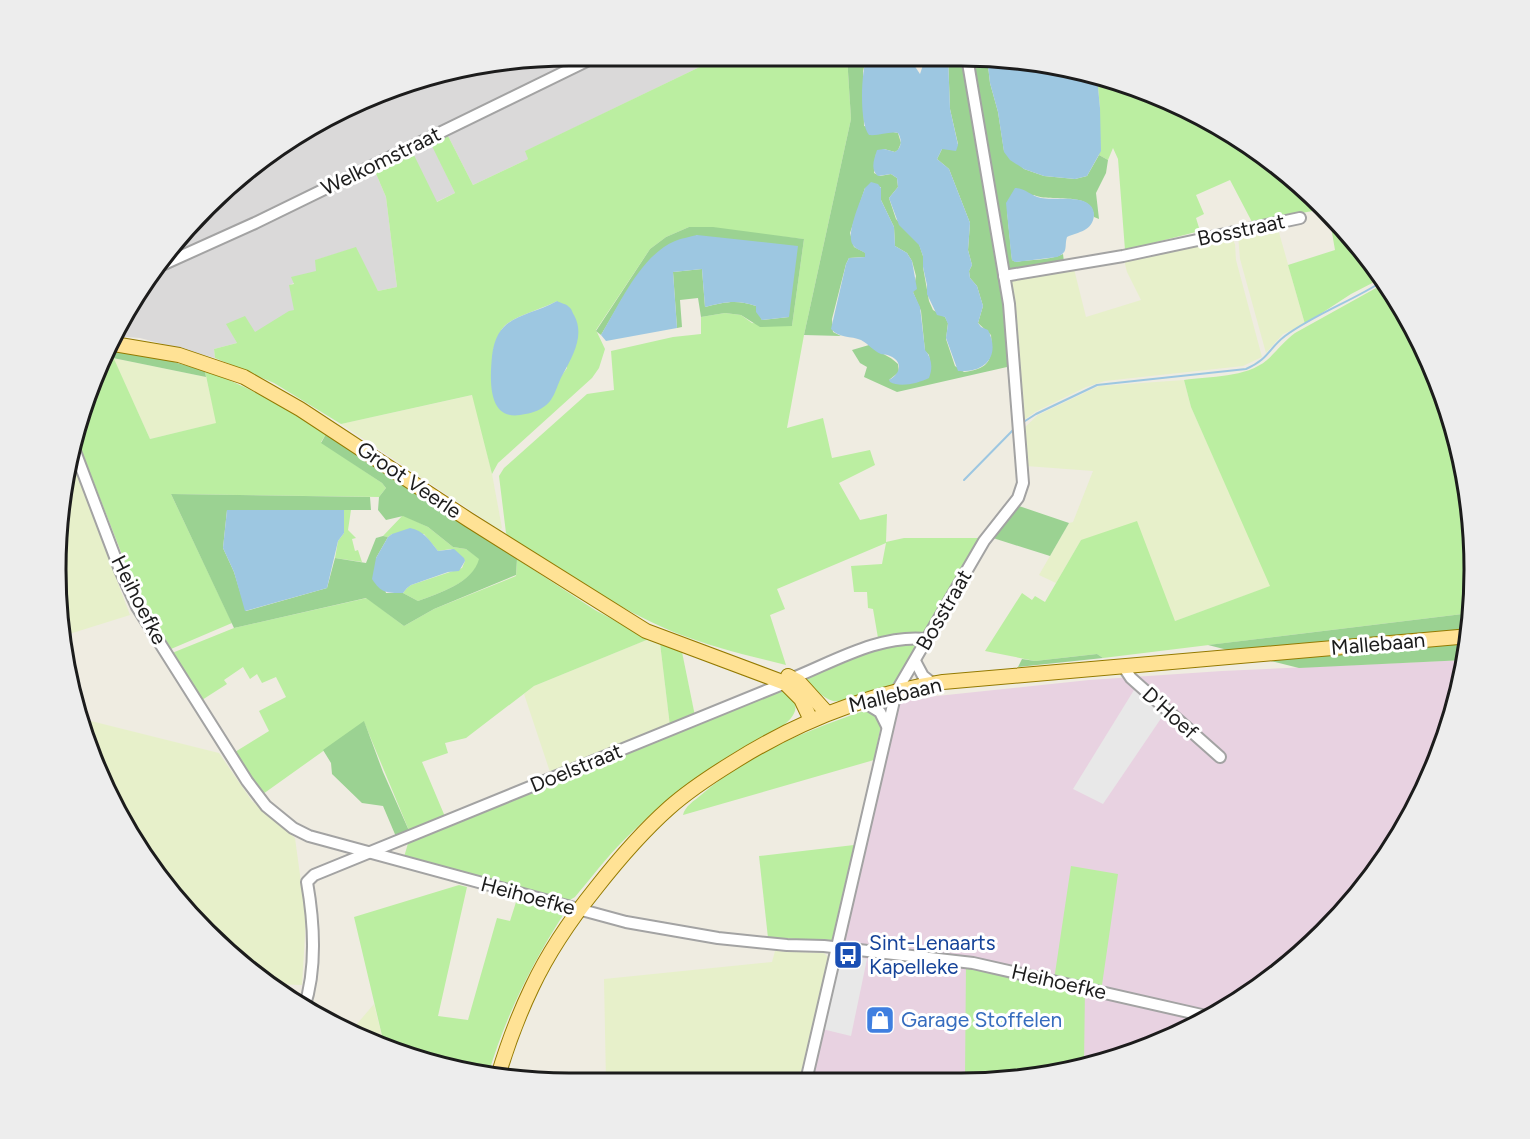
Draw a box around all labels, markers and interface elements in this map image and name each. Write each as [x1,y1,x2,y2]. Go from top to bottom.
street label: Welkomstraat [317,121,445,200]
street label: Bosstraat [1195,208,1287,251]
street label: Groot Veerle [352,436,466,524]
street label: Heihoefke [106,551,173,649]
street label: Bosstraat [910,565,977,655]
street label: Mallebaan [1330,627,1426,660]
street label: Mallebaan [846,672,944,717]
street label: D'Hoef [1138,681,1203,744]
street label: Doelstraat [526,738,625,797]
street label: Heihoefke [478,871,578,920]
place label: Sint-Lenaarts Kapelleke [869,930,996,979]
bus stop icon: Sint-Lenaarts Kapelleke [832,939,864,971]
street label: Heihoefke [1009,958,1109,1005]
shop icon: Garage Stoffelen [864,1004,896,1036]
place label: Garage Stoffelen [901,1007,1062,1032]

